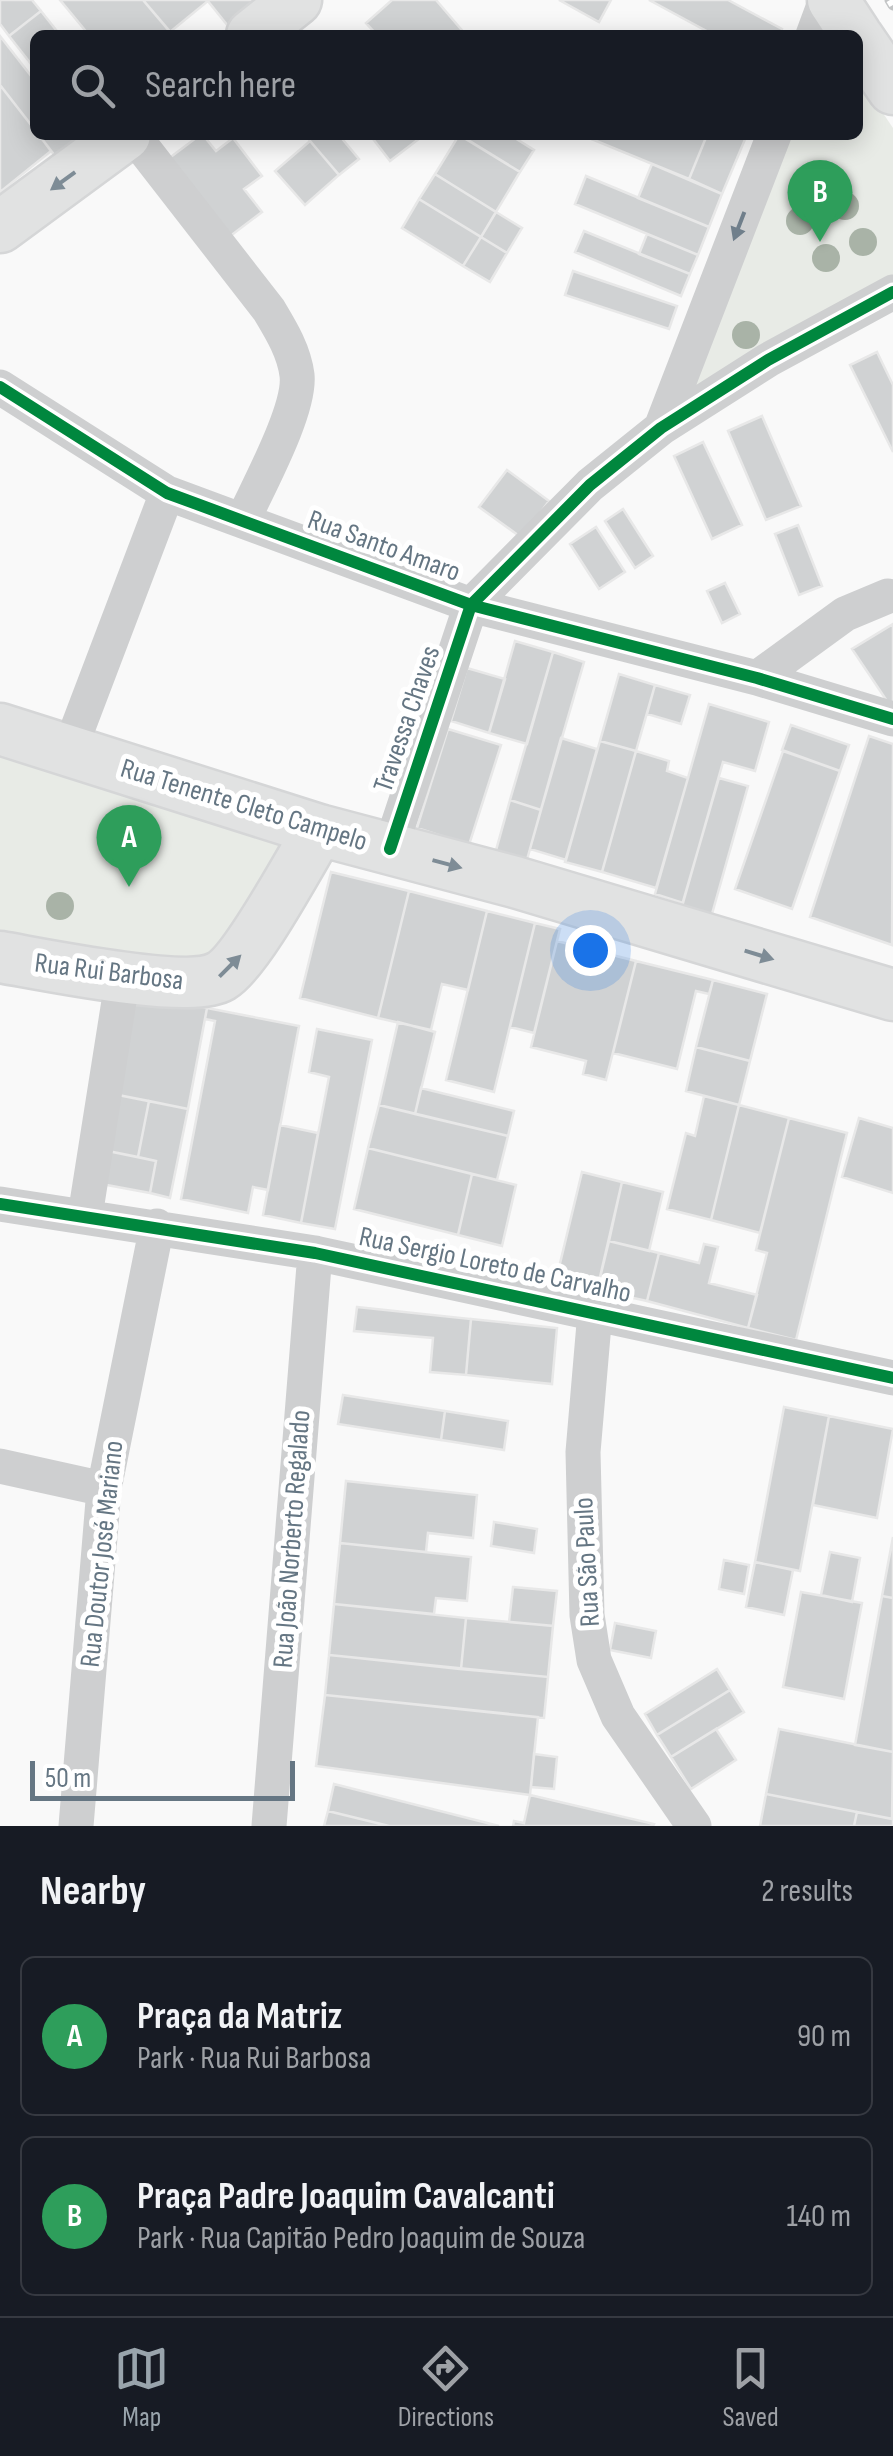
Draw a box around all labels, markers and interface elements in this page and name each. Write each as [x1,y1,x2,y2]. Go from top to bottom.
search box [30,30,863,140]
icon: search [65,58,120,113]
text: Search here [145,63,296,108]
pin: B [788,160,852,242]
one-way arrow [50,171,76,191]
one-way arrow [731,211,746,241]
street label: Rua Santo Amaro [303,503,465,589]
street label: Travessa Chaves [367,642,447,796]
street label: Rua Tenente Cleto Campelo [117,752,371,858]
pin: A [96,804,162,887]
one-way arrow [432,856,463,872]
your location [565,925,616,976]
street label: Rua Rui Barbosa [33,947,185,997]
one-way arrow [744,948,775,963]
one-way arrow [217,955,241,978]
street label: Rua Sergio Loreto de Carvalho [356,1220,634,1310]
street label: Rua João Norberto Regalado [267,1409,317,1669]
street label: Rua Doutor José Mariano [74,1439,130,1669]
street label: Rua São Paulo [567,1496,607,1628]
scale bar [30,1756,295,1800]
text: 50 m [45,1762,91,1795]
text: Nearby [40,1866,146,1917]
text: 2 results [761,1872,853,1911]
text: Praça da Matriz [137,1994,342,2039]
text: A [67,2017,82,2056]
text: 90 m [797,2017,851,2056]
text: Park · Rua Rui Barbosa [137,2039,371,2078]
text: Praça Padre Joaquim Cavalcanti [137,2174,555,2219]
text: B [67,2197,82,2236]
text: 140 m [787,2197,851,2236]
text: Park · Rua Capitão Pedro Joaquim de Souza [137,2219,585,2258]
tab: Map [114,2341,169,2434]
tab: Directions [398,2341,494,2434]
tab: Saved [723,2341,779,2434]

